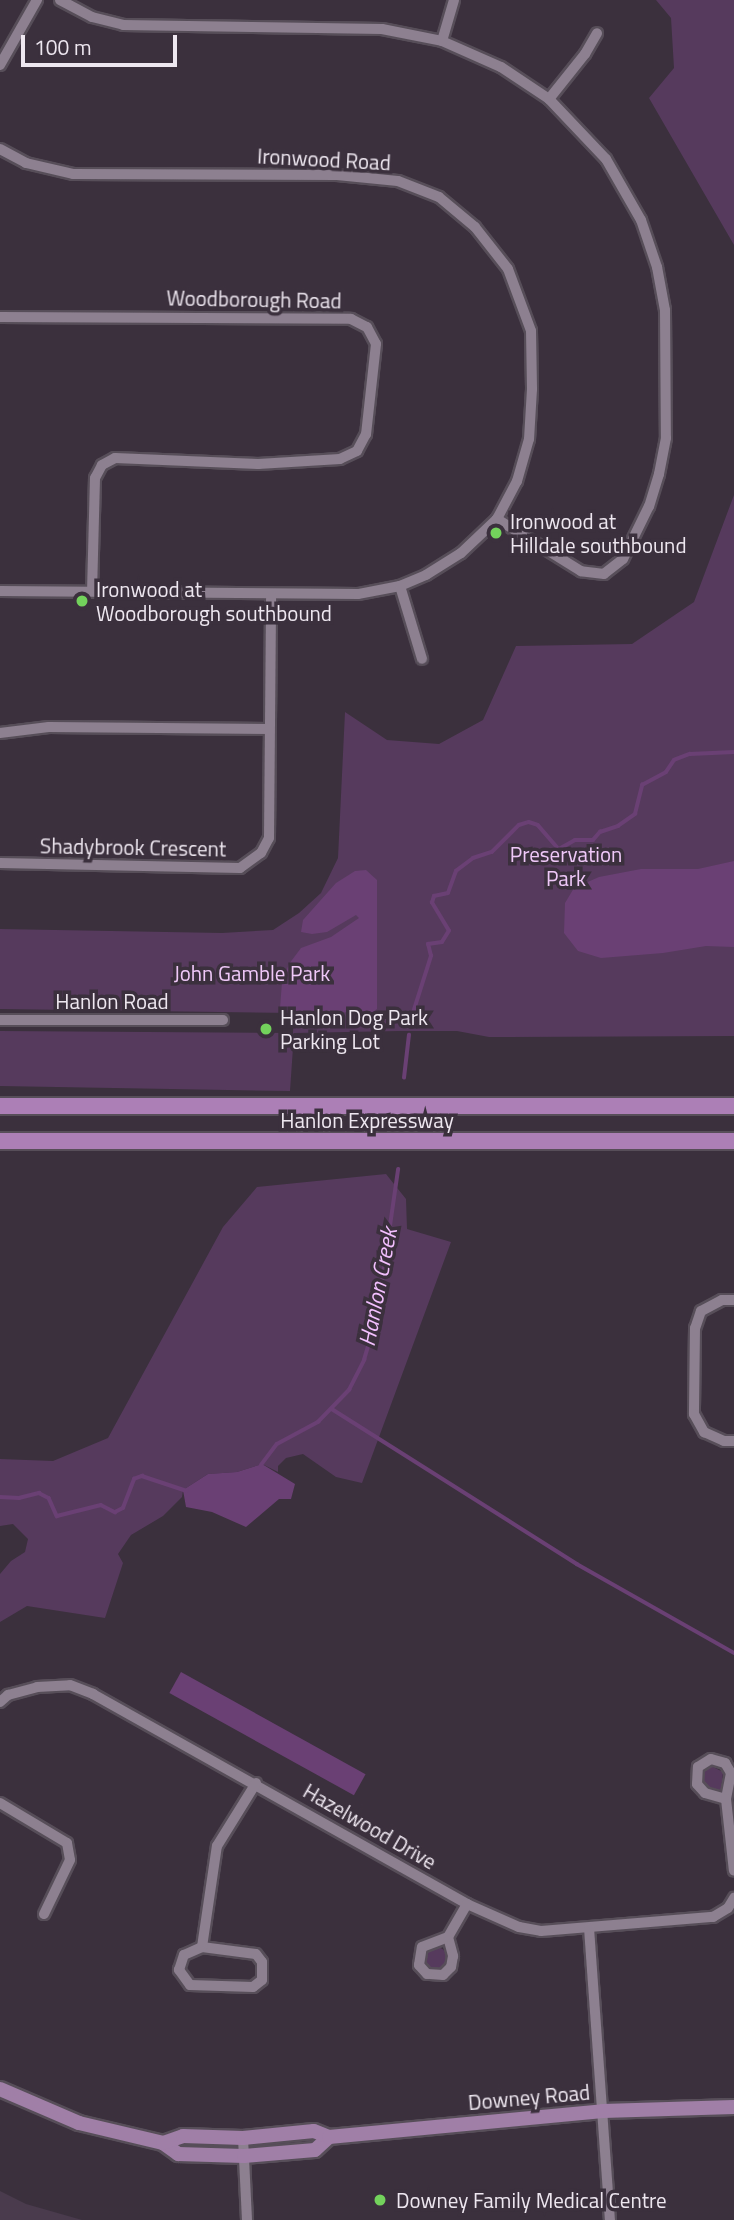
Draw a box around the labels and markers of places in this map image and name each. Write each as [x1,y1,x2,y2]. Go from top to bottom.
place label: Ironwood at Hilldale southbound [510,508,687,558]
marker: Ironwood at Hilldale southbound [488,525,504,541]
place label: Ironwood at Woodborough southbound [96,576,332,626]
marker: Ironwood at Woodborough southbound [74,593,90,609]
place label: Hanlon Dog Park Parking Lot [280,1004,428,1054]
marker: Hanlon Dog Park Parking Lot [258,1021,274,1037]
place label: Downey Family Medical Centre [396,2187,667,2213]
marker: Downey Family Medical Centre [370,2190,390,2210]

